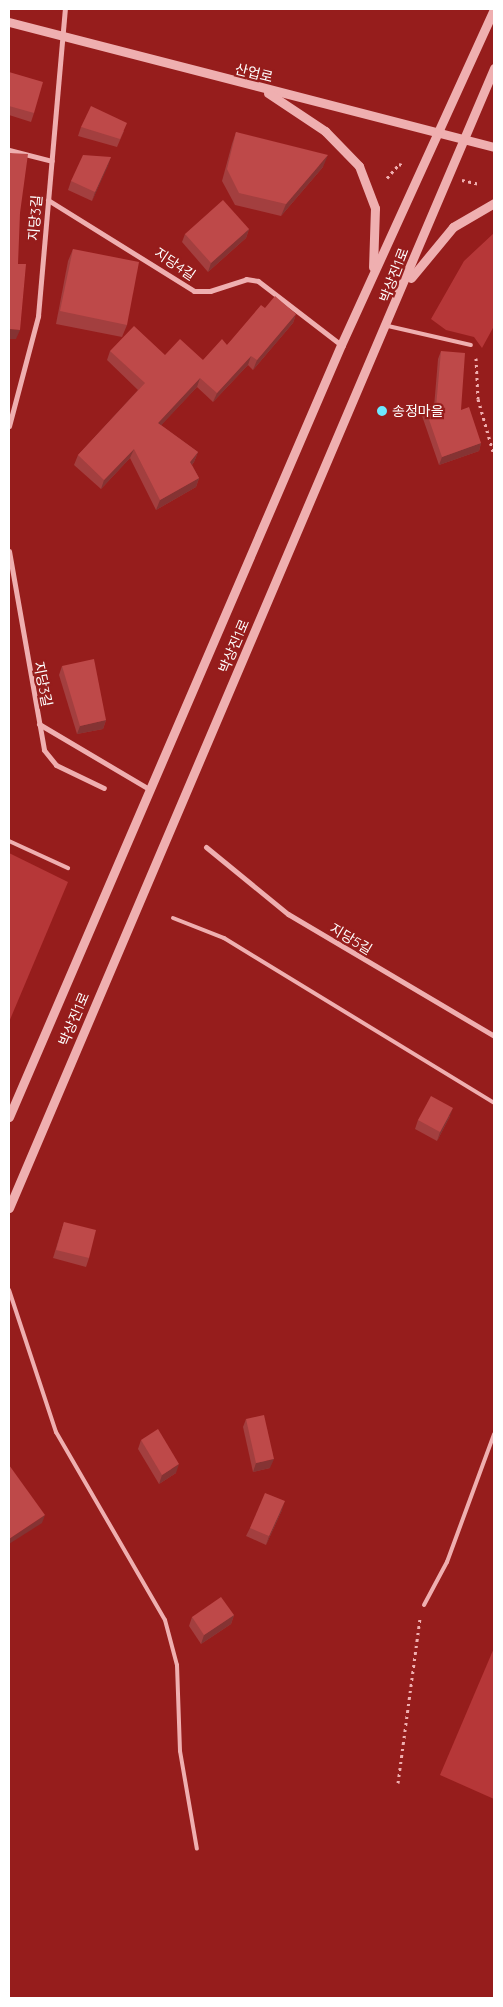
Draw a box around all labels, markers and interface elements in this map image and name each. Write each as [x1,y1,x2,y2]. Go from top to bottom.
street label: 산업로 [233,60,275,86]
street label: 지당3길 [25,194,45,242]
street label: 지당4길 [151,244,199,284]
street label: 박상진1로 [376,246,412,304]
place label: 송정마을 [392,403,444,419]
marker: 송정마을 [376,405,388,417]
street label: 박상진1로 [215,617,253,675]
street label: 지당3길 [30,660,56,708]
street label: 지당5길 [327,920,375,958]
street label: 박상진1로 [55,990,93,1048]

